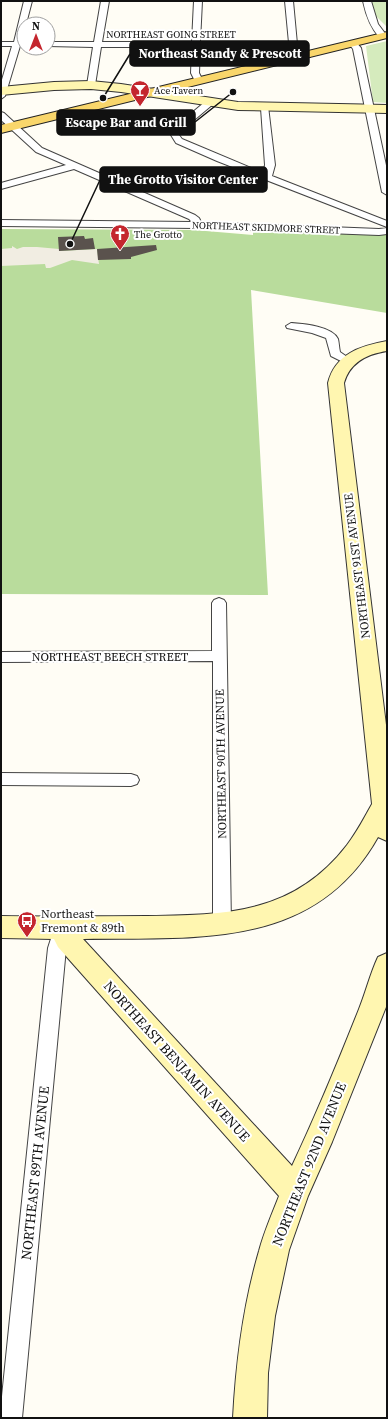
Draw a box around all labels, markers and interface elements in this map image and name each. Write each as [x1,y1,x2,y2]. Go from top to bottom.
north arrow [16,16,56,56]
text: N [32,19,40,34]
street label: NORTHEAST GOING STREET [106,28,236,41]
callout: Northeast Sandy & Prescott [130,41,309,66]
text: Northeast Sandy & Prescott [138,45,302,62]
bar icon: Ace Tavern [129,79,151,107]
place label: Ace Tavern [154,84,203,97]
callout: Escape Bar and Grill [57,110,195,135]
text: Escape Bar and Grill [65,114,187,131]
callout: The Grotto Visitor Center [100,167,267,192]
text: The Grotto Visitor Center [108,171,259,188]
street label: NORTHEAST SKIDMORE STREET [192,218,340,237]
church icon: The Grotto [109,223,131,251]
place label: The Grotto [134,228,182,241]
street label: NORTHEAST 91ST AVENUE [340,493,374,639]
street label: NORTHEAST BEECH STREET [32,649,189,665]
street label: NORTHEAST 90TH AVENUE [212,689,230,839]
place label: Northeast Fremont & 89th [41,906,125,936]
bus stop icon: Northeast Fremont & 89th [16,910,38,938]
street label: NORTHEAST BENJAMIN AVENUE [99,976,255,1146]
street label: NORTHEAST 92ND AVENUE [267,1079,351,1249]
street label: NORTHEAST 89TH AVENUE [16,1085,54,1261]

